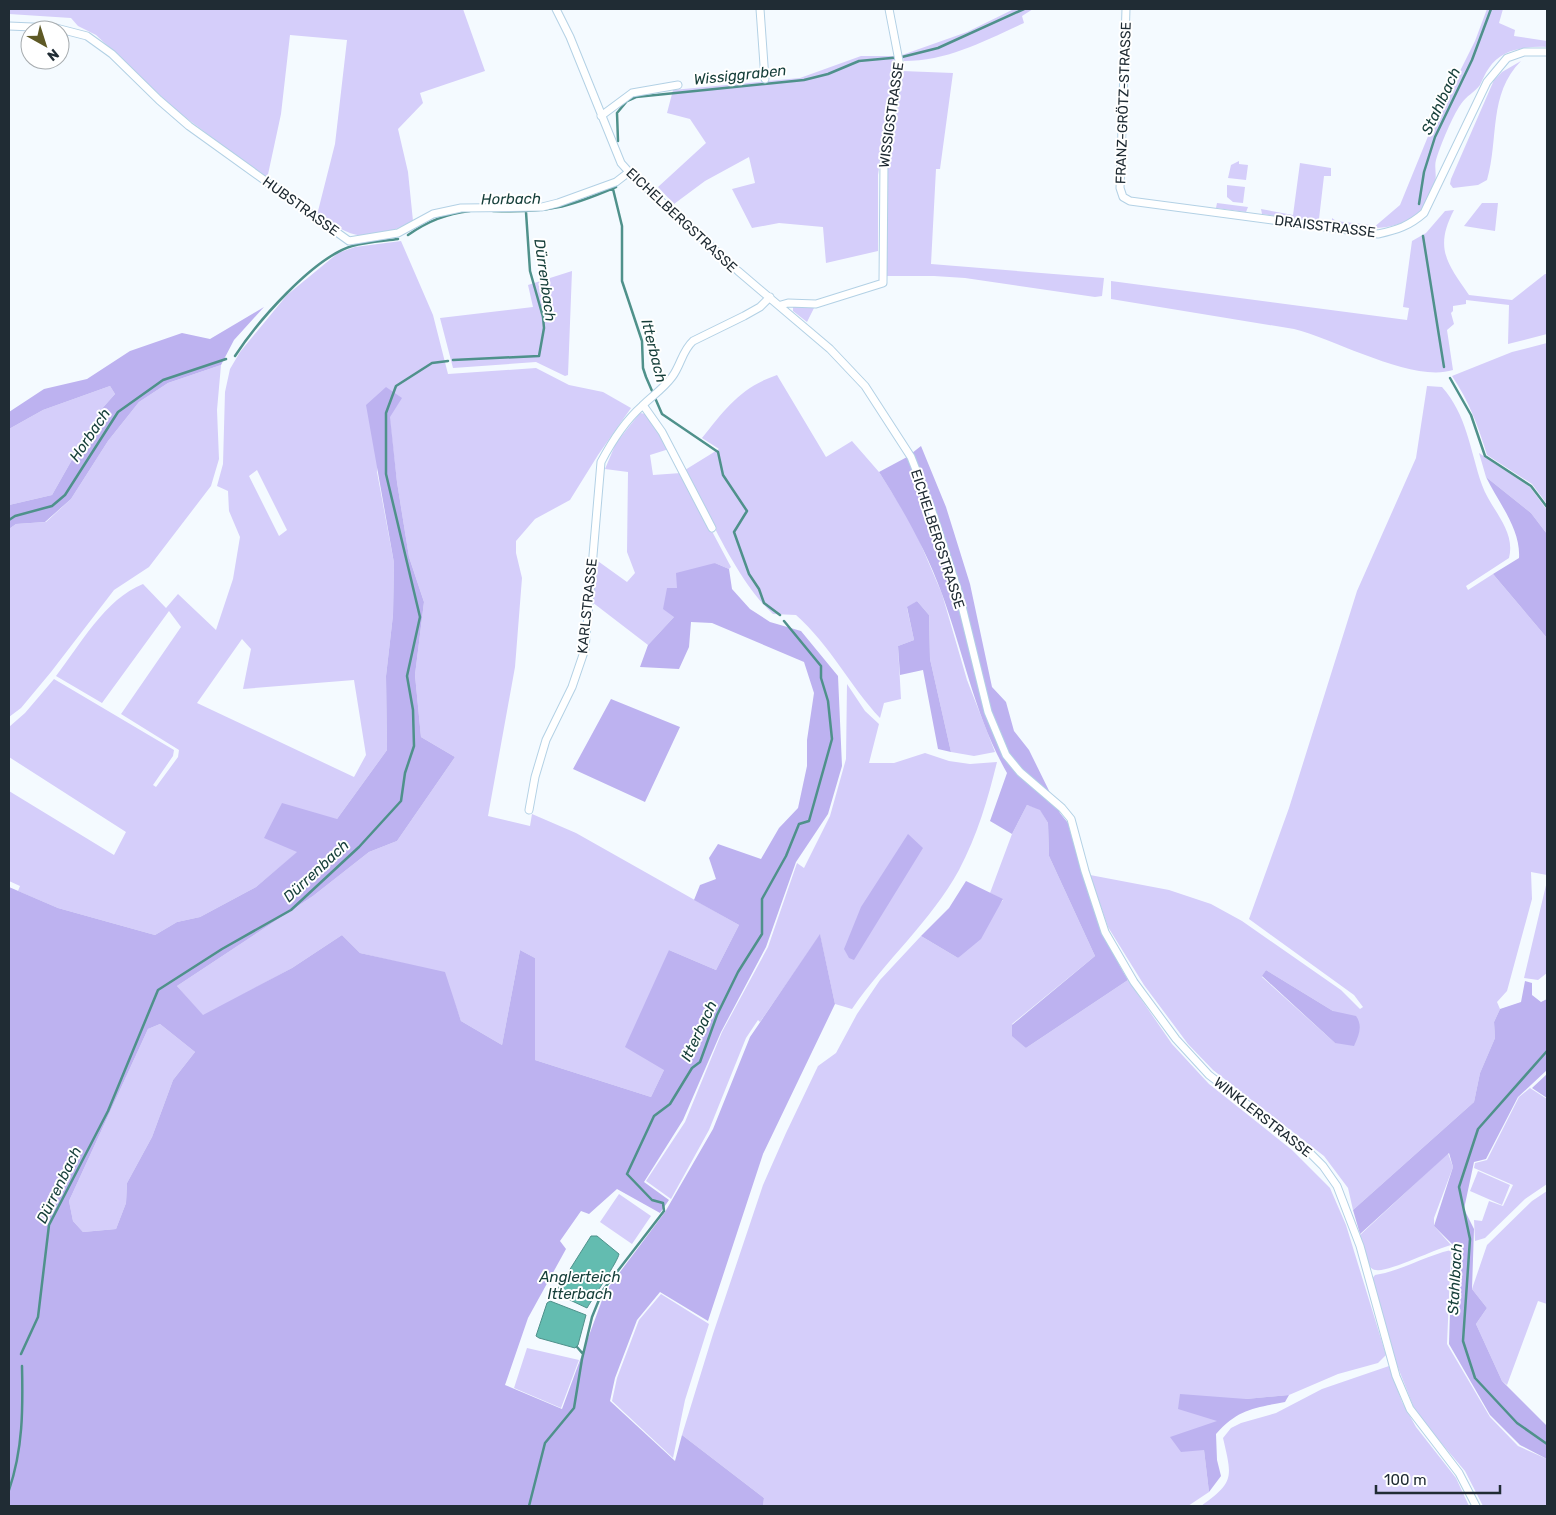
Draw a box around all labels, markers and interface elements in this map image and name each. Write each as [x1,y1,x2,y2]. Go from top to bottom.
north arrow [20,20,70,70]
street label: FRANZ-GRÖTZ-STRASSE [1112,22,1135,184]
text: N [44,45,62,64]
water label: Wissiggraben [693,61,787,89]
street label: WISSIGSTRASSE [876,61,907,169]
water label: Stahlbach [1418,65,1464,137]
street label: EICHELBERGSTRASSE [623,165,741,276]
street label: HUBSTRASSE [259,173,342,240]
water label: Horbach [481,189,541,209]
street label: DRAISSTRASSE [1273,212,1376,241]
water label: Dürrenbach [530,238,560,322]
water label: Itterbach [637,317,671,385]
water label: Horbach [66,405,114,465]
street label: EICHELBERGSTRASSE [907,467,968,611]
street label: KARLSTRASSE [574,557,601,655]
water label: Dürrenbach [279,836,353,906]
water label: Itterbach [677,998,721,1064]
street label: WINKLERSTRASSE [1210,1074,1315,1161]
water label: Dürrenbach [33,1144,85,1226]
water label: Stahlbach [1444,1243,1466,1315]
water label: Anglerteich Itterbach [538,1268,621,1303]
scale bar [1376,1462,1500,1494]
text: 100 m [1384,1471,1426,1489]

